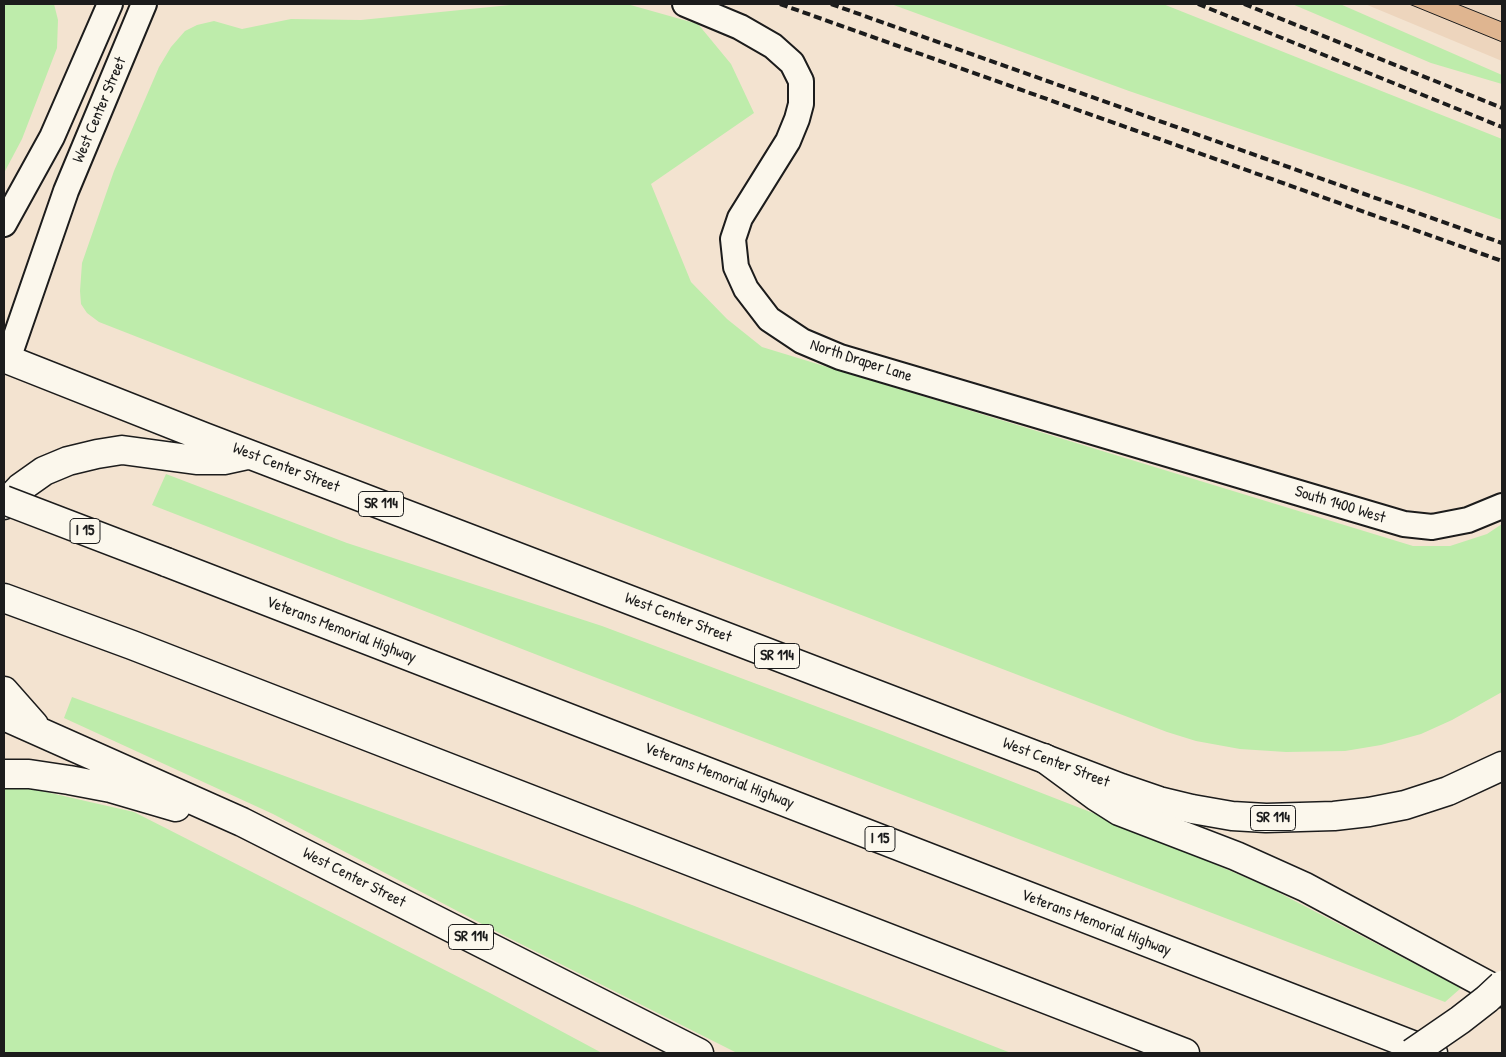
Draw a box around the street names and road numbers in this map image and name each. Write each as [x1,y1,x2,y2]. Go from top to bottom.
street label: West Center Street [69,54,131,166]
street label: North Draper Lane [808,336,914,386]
street label: West Center Street [230,439,342,497]
street label: South 1400 West [1292,482,1388,528]
road number: SR 114 [358,492,404,516]
road number: I 15 [70,518,100,544]
street label: West Center Street [622,589,734,647]
street label: Veterans Memorial Highway [263,593,419,667]
road number: SR 114 [754,644,800,668]
street label: West Center Street [1000,734,1112,792]
street label: Veterans Memorial Highway [641,739,797,813]
road number: SR 114 [1250,806,1296,830]
road number: I 15 [865,826,895,852]
street label: West Center Street [299,844,409,912]
street label: Veterans Memorial Highway [1018,886,1174,960]
road number: SR 114 [448,924,494,950]

